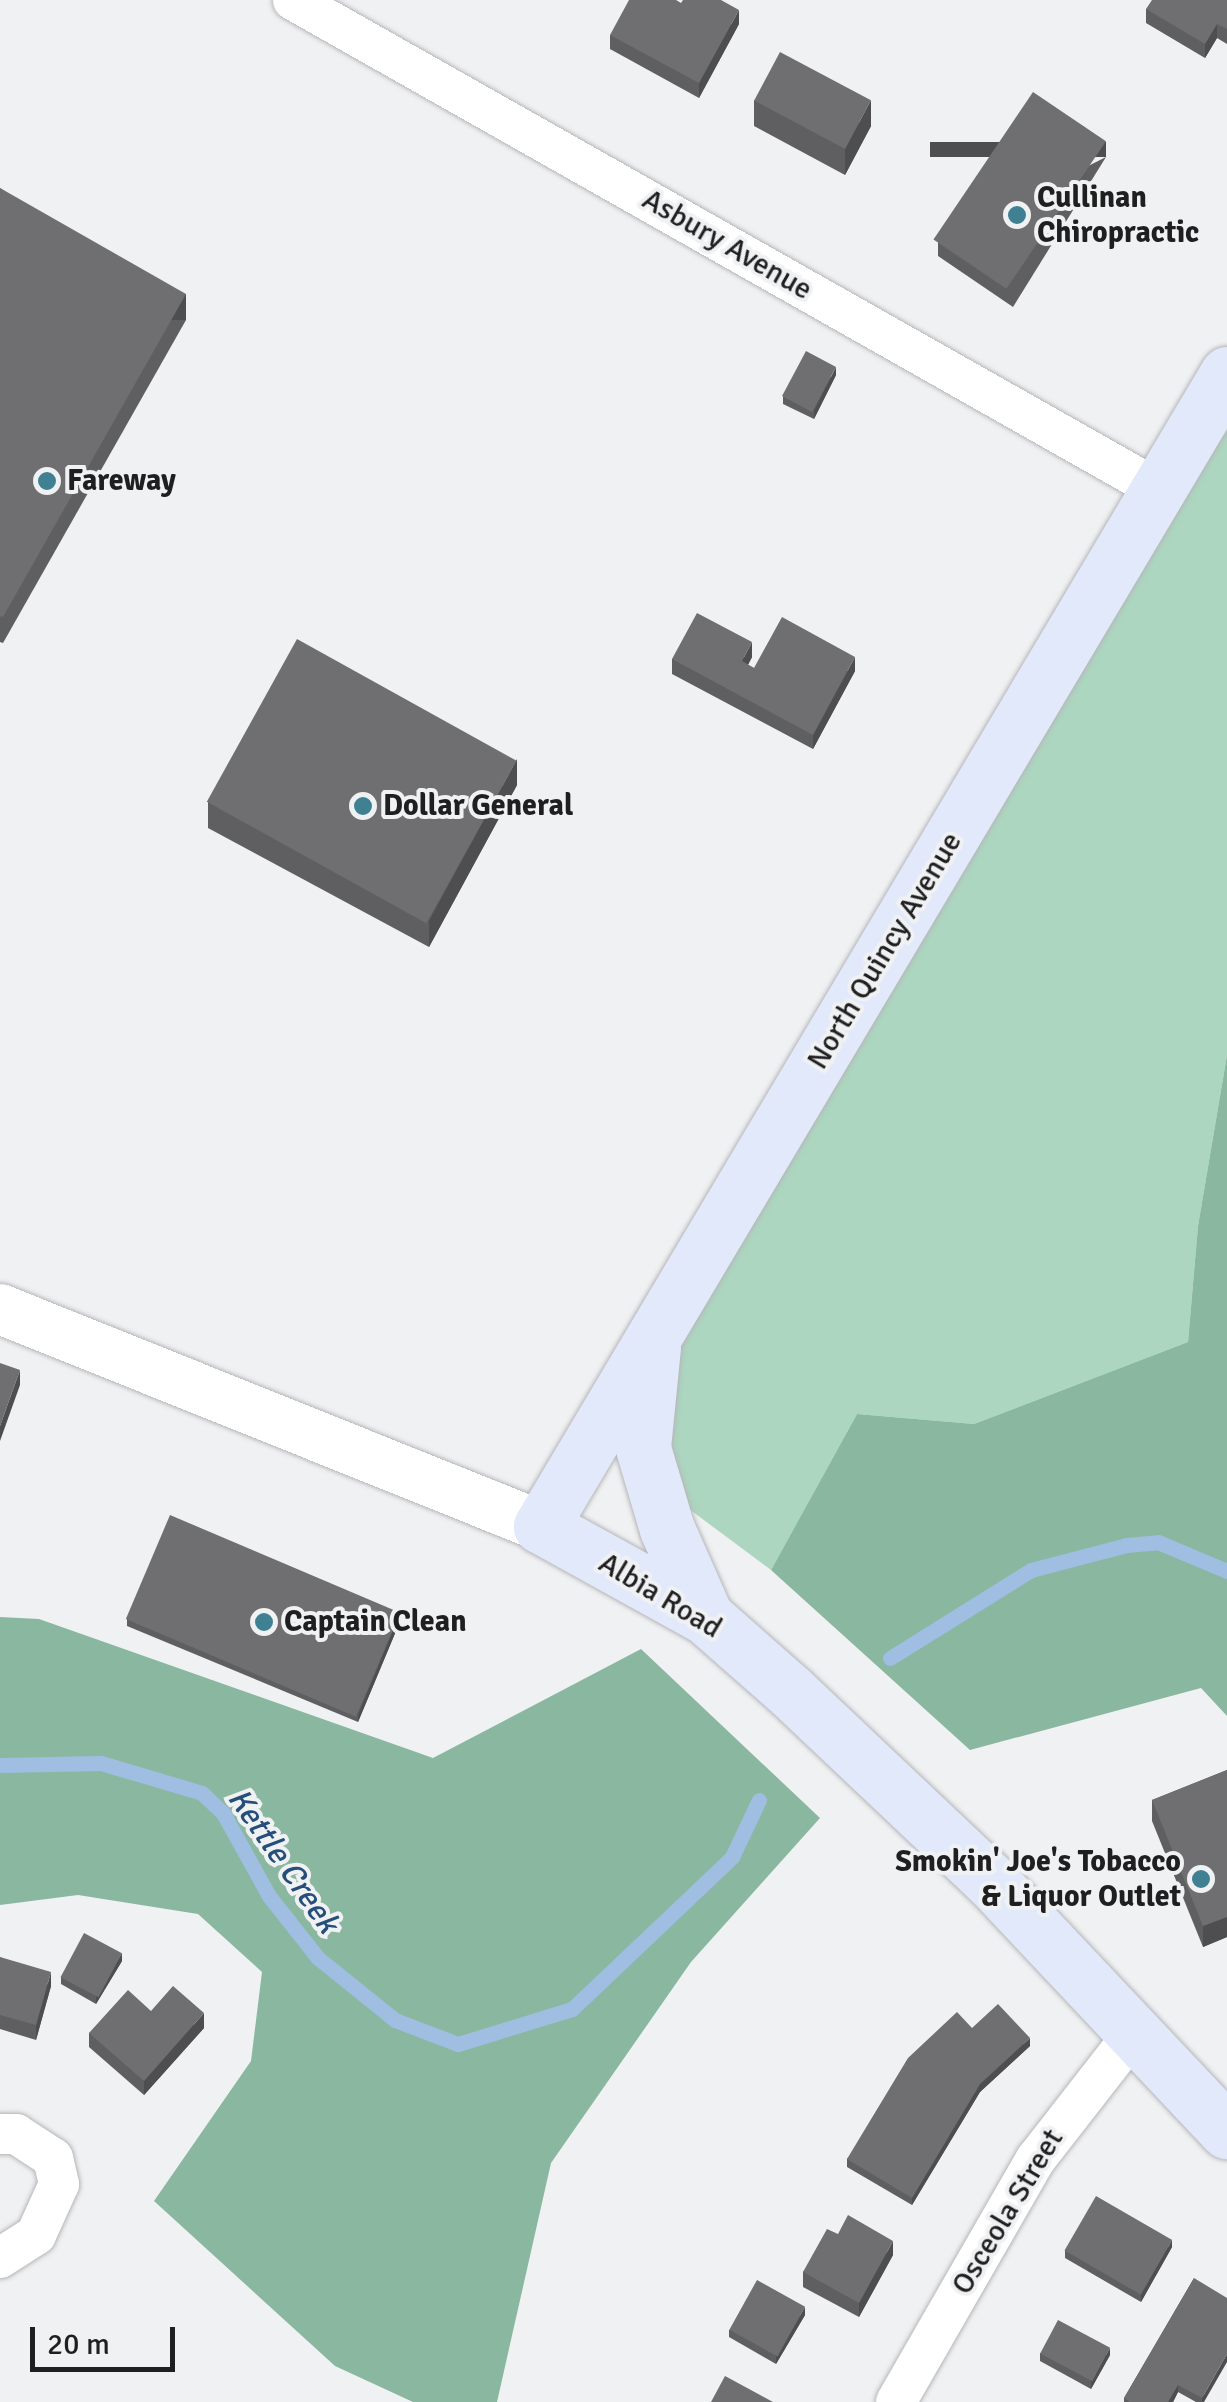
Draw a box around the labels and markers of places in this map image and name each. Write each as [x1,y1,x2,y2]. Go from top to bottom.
place label: Cullinan Chiropractic [1037,180,1199,250]
marker: Cullinan Chiropractic [1006,204,1028,226]
place label: Fareway [67,463,176,499]
marker: Fareway [36,470,58,492]
place label: Dollar General [383,788,573,824]
marker: Dollar General [352,795,374,817]
place label: Captain Clean [284,1604,467,1640]
marker: Captain Clean [253,1611,275,1633]
place label: Smokin' Joe's Tobacco & Liquor Outlet [895,1844,1181,1914]
marker: Smokin' Joe's Tobacco & Liquor Outlet [1190,1868,1212,1890]

